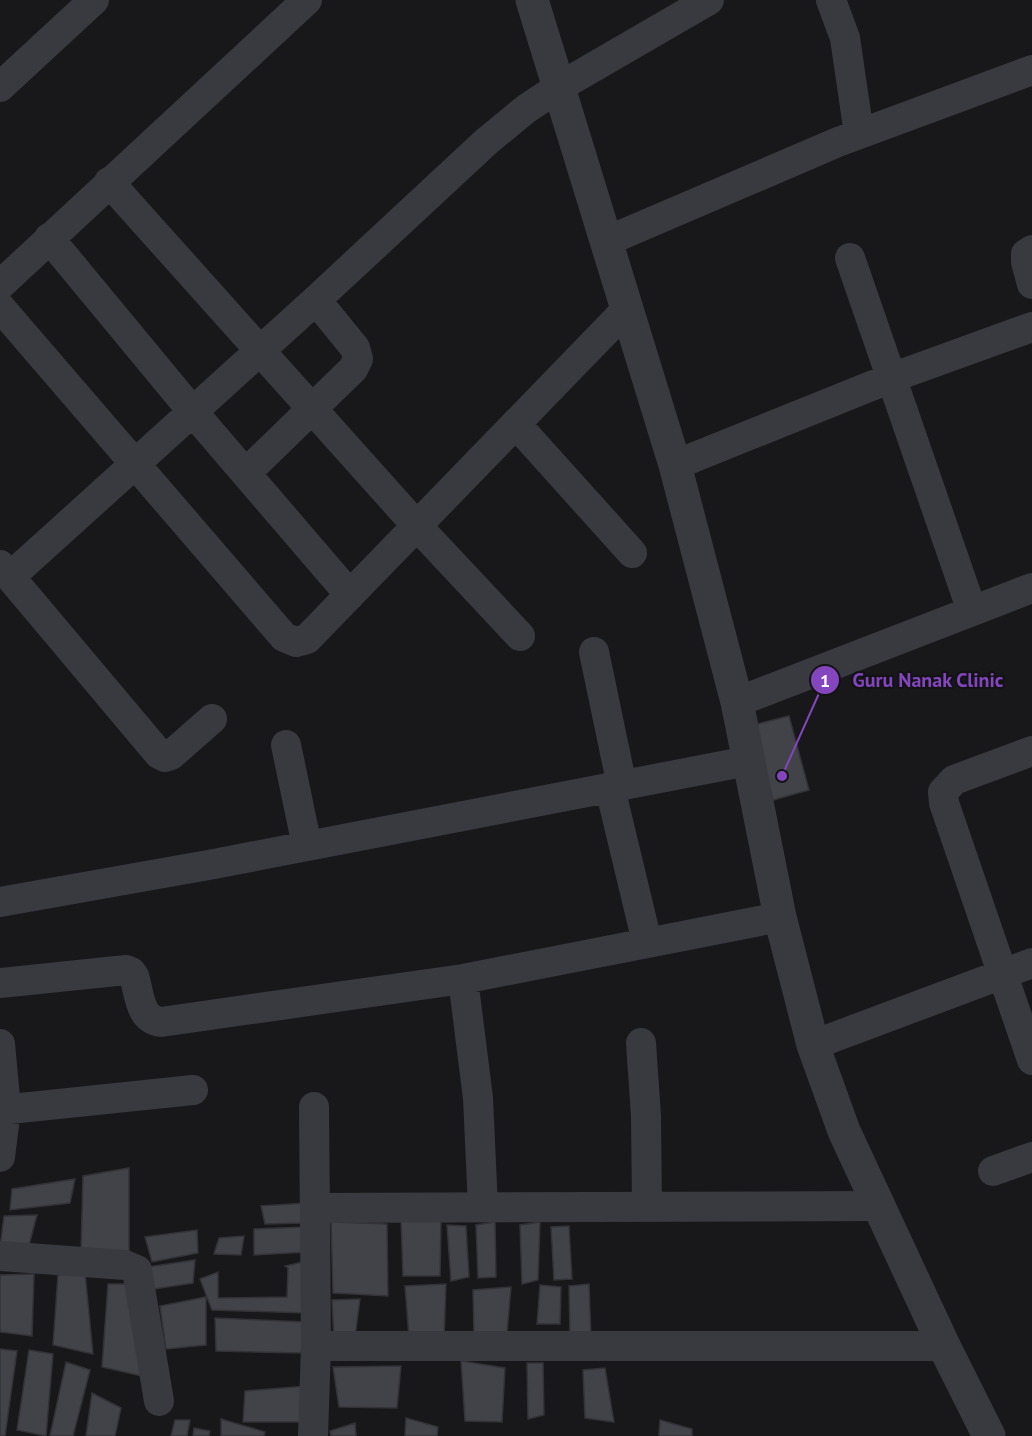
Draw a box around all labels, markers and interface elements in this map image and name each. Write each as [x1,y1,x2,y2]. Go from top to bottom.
callout: Guru Nanak Clinic [810,661,1016,699]
text: Guru Nanak Clinic [852,667,1004,693]
text: 1 [820,669,830,692]

